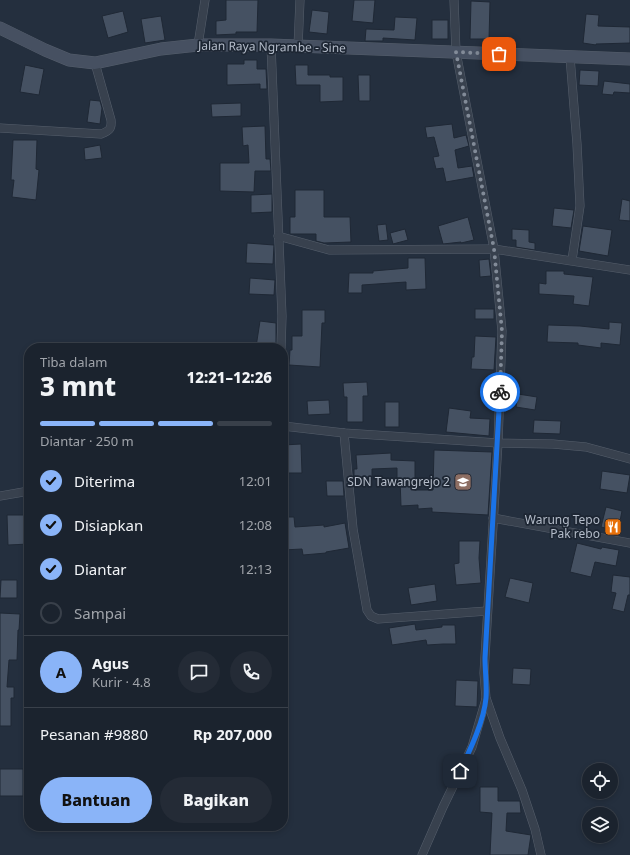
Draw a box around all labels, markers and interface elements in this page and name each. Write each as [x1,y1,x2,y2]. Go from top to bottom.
street label: Jalan Raya Ngrambe - Sine [197,37,346,56]
pin [482,37,516,71]
icon: bag [488,43,510,65]
text: Tiba dalam [40,353,107,371]
text: 12:21–12:26 [187,367,272,387]
text: 3 mnt [40,368,116,404]
courier [480,372,520,412]
icon: bike [489,381,511,403]
text: Diantar · 250 m [40,432,134,450]
icon: check [40,470,62,492]
text: Diterima [74,471,135,491]
text: 12:01 [239,472,272,490]
school or university icon: SDN Tawangrejo 2 [453,472,473,492]
place label: SDN Tawangrejo 2 [347,473,450,490]
place label: Warung Tepo Pak rebo [525,511,600,542]
icon: check [40,514,62,536]
text: Disiapkan [74,515,143,535]
text: 12:08 [239,516,272,534]
restaurant icon: Warung Tepo Pak rebo [603,517,623,537]
icon: check [40,558,62,580]
text: Diantar [74,559,127,579]
text: 12:13 [239,560,272,578]
text: Sampai [74,603,126,623]
button: chat [178,651,220,693]
button: phone [230,651,272,693]
text: Agus [92,653,129,673]
text: A [56,662,66,682]
text: Kurir · 4.8 [92,673,151,691]
text: Pesanan #9880 [40,724,148,744]
text: Rp 207,000 [193,724,272,744]
pin [443,754,477,788]
icon: home [449,760,471,782]
map controls [582,763,618,843]
button: locate [582,763,618,799]
button: Bantuan [40,777,152,823]
button: Bagikan [160,777,272,823]
button: layers [582,807,618,843]

